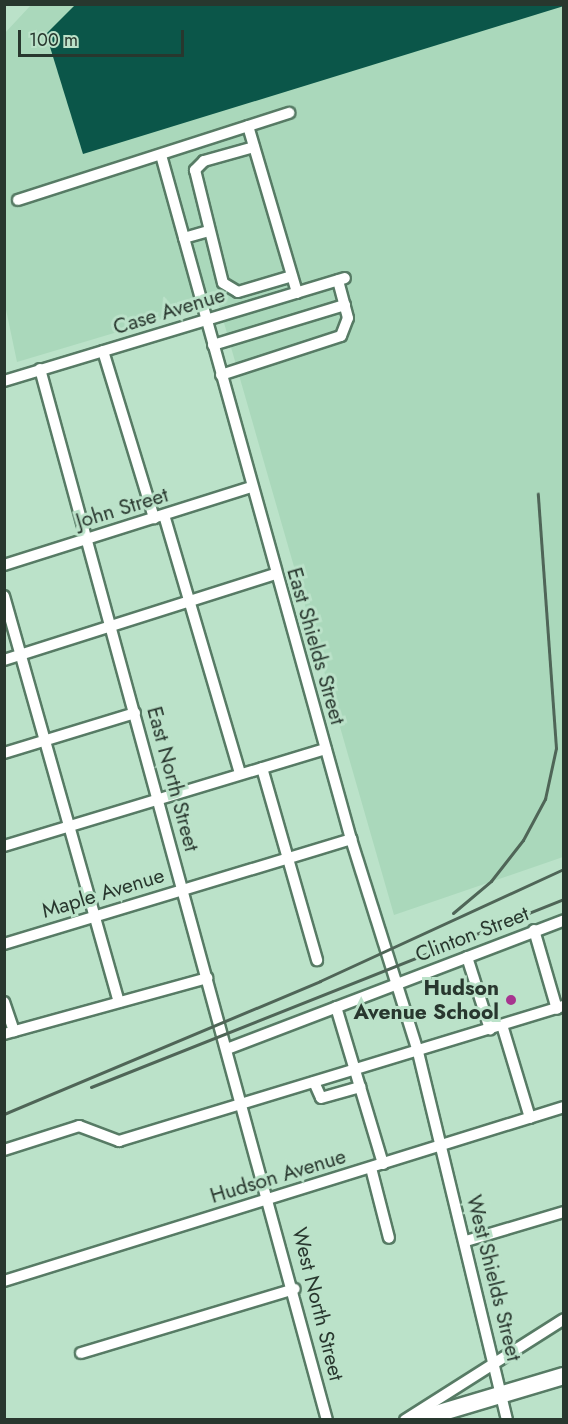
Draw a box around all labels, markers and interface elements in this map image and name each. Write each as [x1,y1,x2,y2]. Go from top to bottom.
scale bar [21,18,188,56]
text: 100 m [29,27,78,53]
street label: Case Avenue [110,282,228,340]
street label: John Street [73,482,171,534]
street label: East Shields Street [282,565,350,727]
street label: East North Street [142,704,204,854]
street label: Maple Avenue [39,862,167,924]
street label: Clinton Street [412,901,532,967]
place label: Hudson Avenue School [353,975,499,1025]
marker: Hudson Avenue School [504,993,518,1007]
street label: Hudson Avenue [207,1143,349,1209]
street label: West Shields Street [461,1192,527,1364]
street label: West North Street [287,1225,349,1383]

